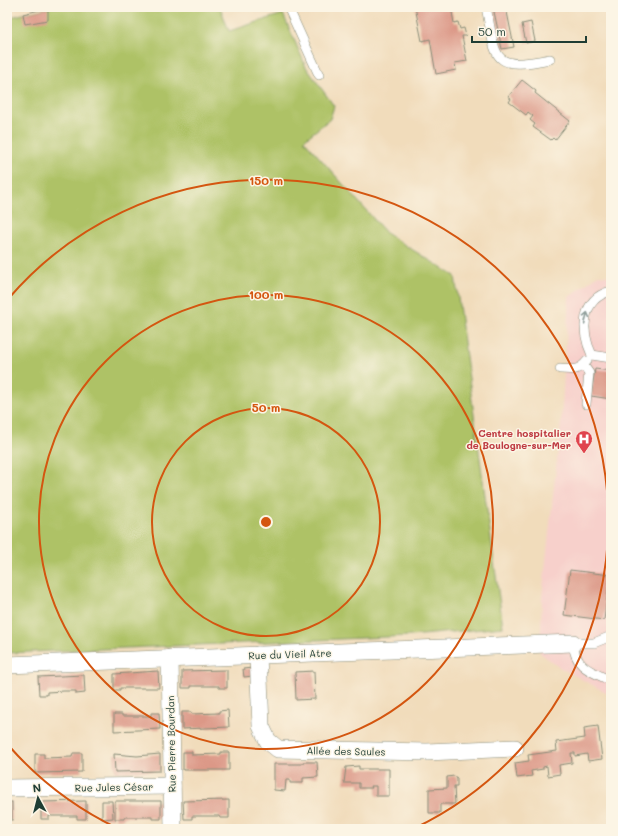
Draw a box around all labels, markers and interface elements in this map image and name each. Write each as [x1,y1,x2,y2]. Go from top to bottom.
scale bar [472,18,586,44]
text: 50 m [478,23,506,39]
text: 150 m [249,172,283,188]
text: 100 m [249,286,283,302]
one-way arrow [583,312,590,325]
text: 50 m [252,399,280,415]
place label: Centre hospitalier de Boulogne-sur-Mer [466,426,571,452]
hospital icon: Centre hospitalier de Boulogne-sur-Mer [574,429,594,454]
centre of rings [259,515,273,529]
street label: Rue du Vieil Atre [248,646,332,662]
street label: Rue Pierre Bourdan [163,695,179,793]
street label: Allée des Saules [306,743,386,759]
north arrow [18,778,58,818]
street label: Rue Jules César [75,779,153,795]
text: N [32,780,42,796]

